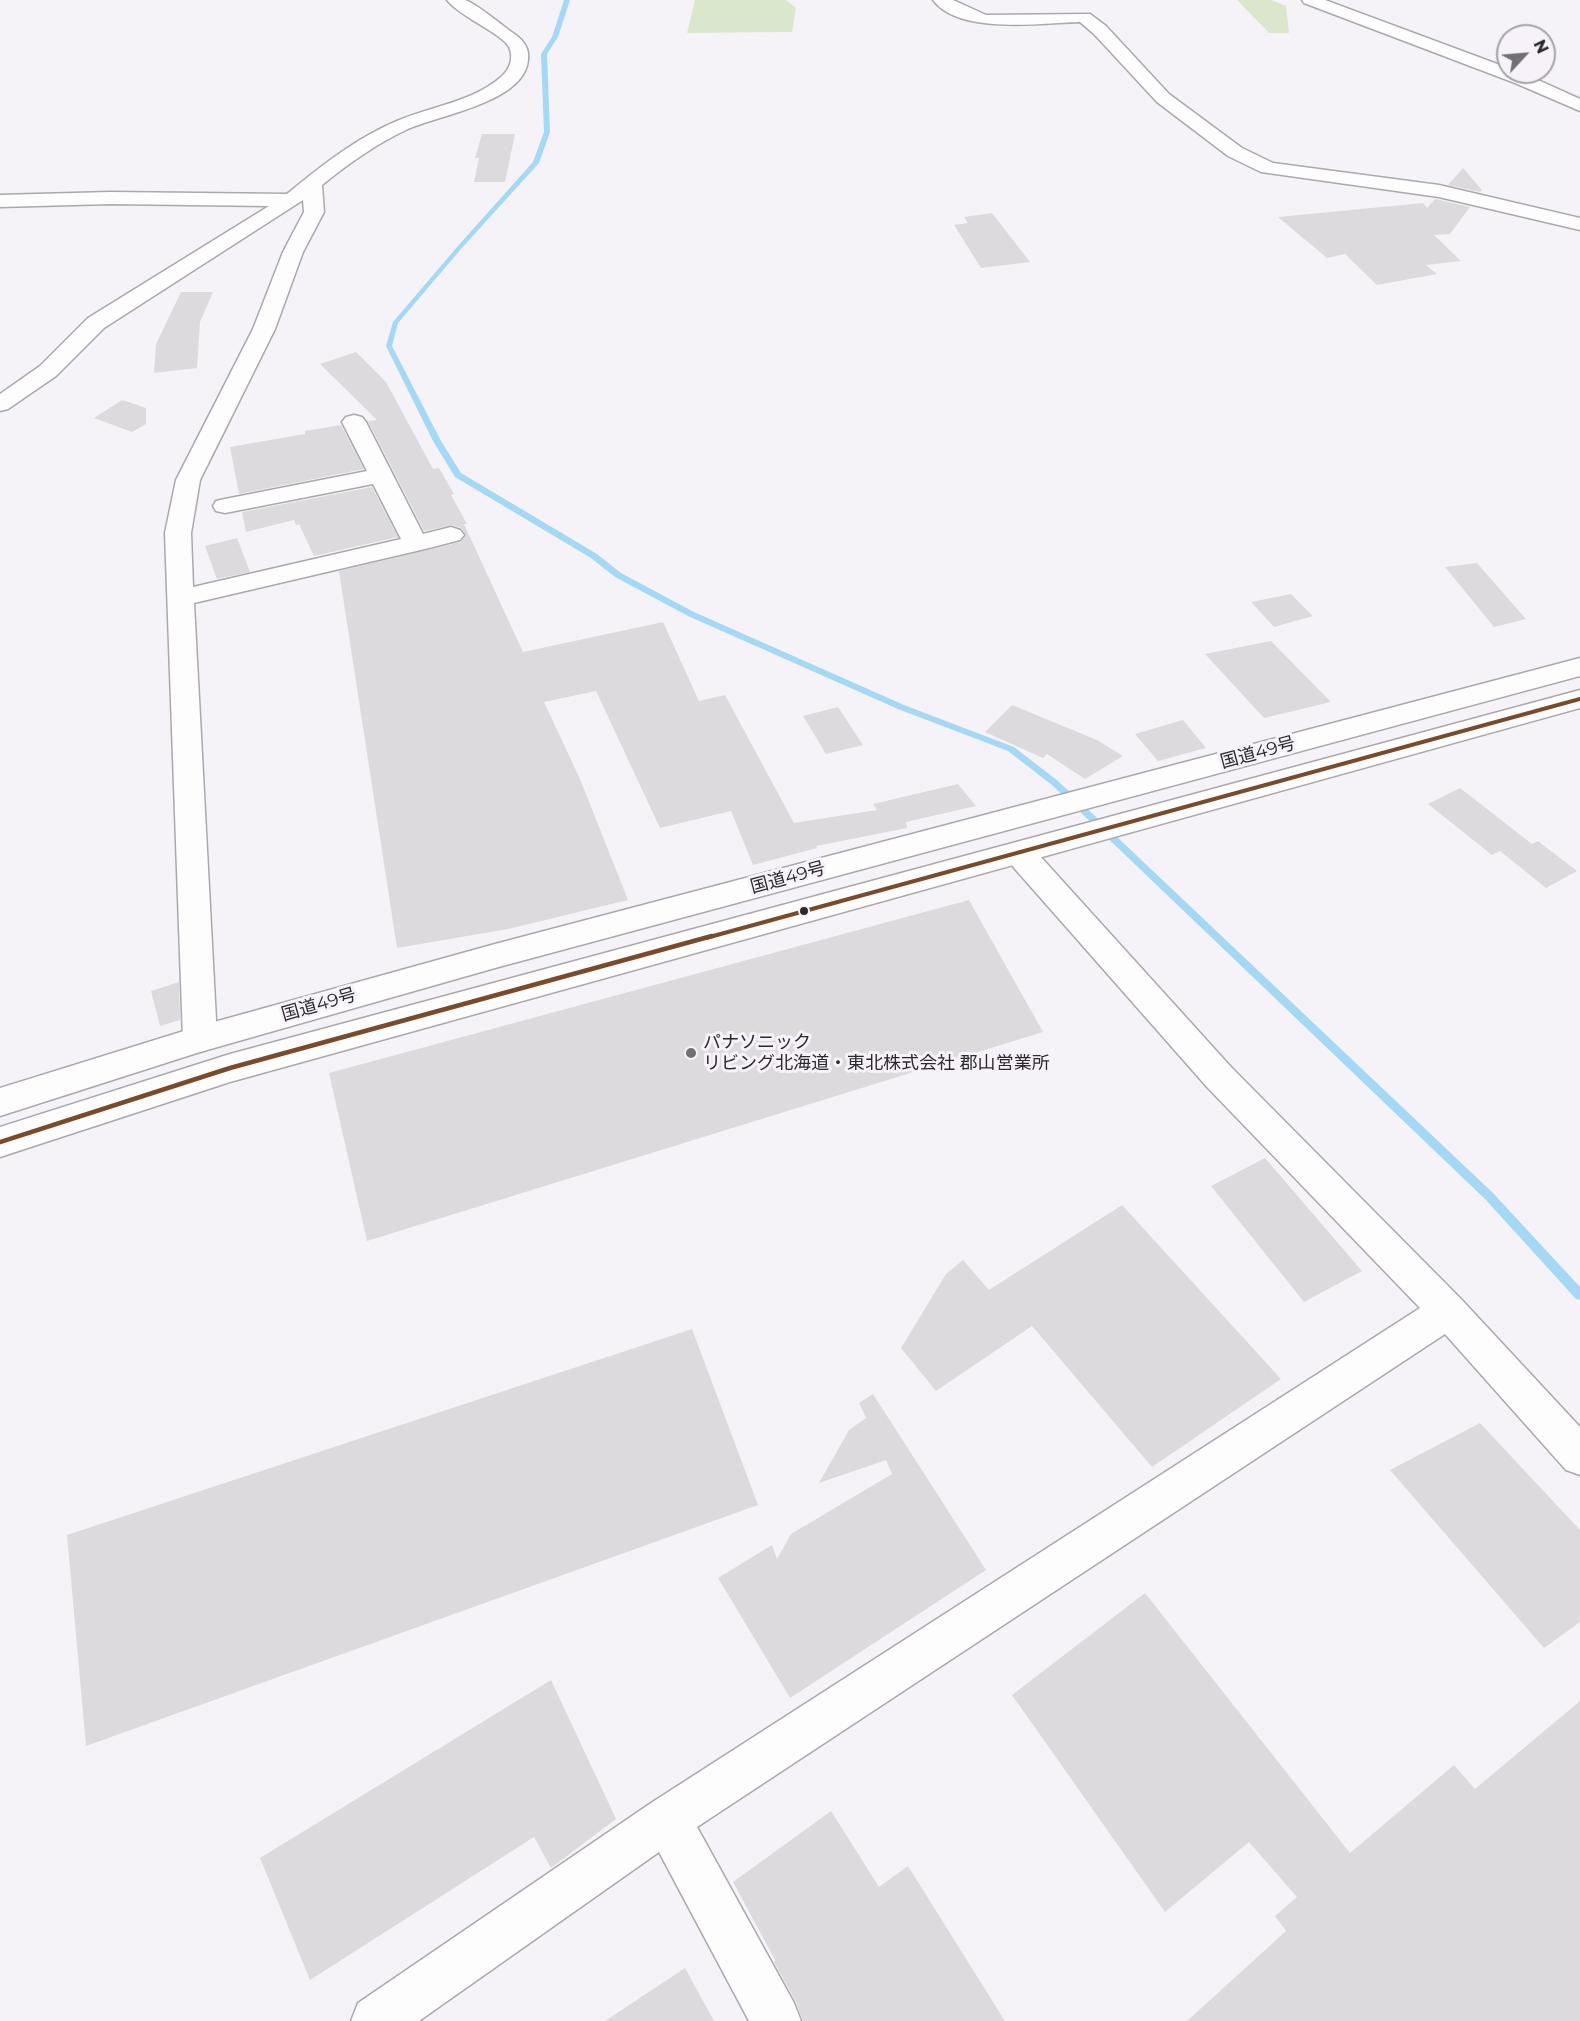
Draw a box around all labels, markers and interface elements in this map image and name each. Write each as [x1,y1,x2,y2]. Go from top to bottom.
north arrow [1496,24,1556,84]
text: N [1529,37,1552,57]
street label: 国道49号 [1218,733,1298,773]
street label: 国道49号 [748,858,828,898]
unlabelled marker [798,905,810,917]
street label: 国道49号 [279,984,359,1026]
place label: パナソニック リビング北海道・東北株式会社 郡山営業所 [703,1032,1050,1074]
marker: パナソニック リビング北海道・東北株式会社 郡山営業所 [684,1046,698,1060]

